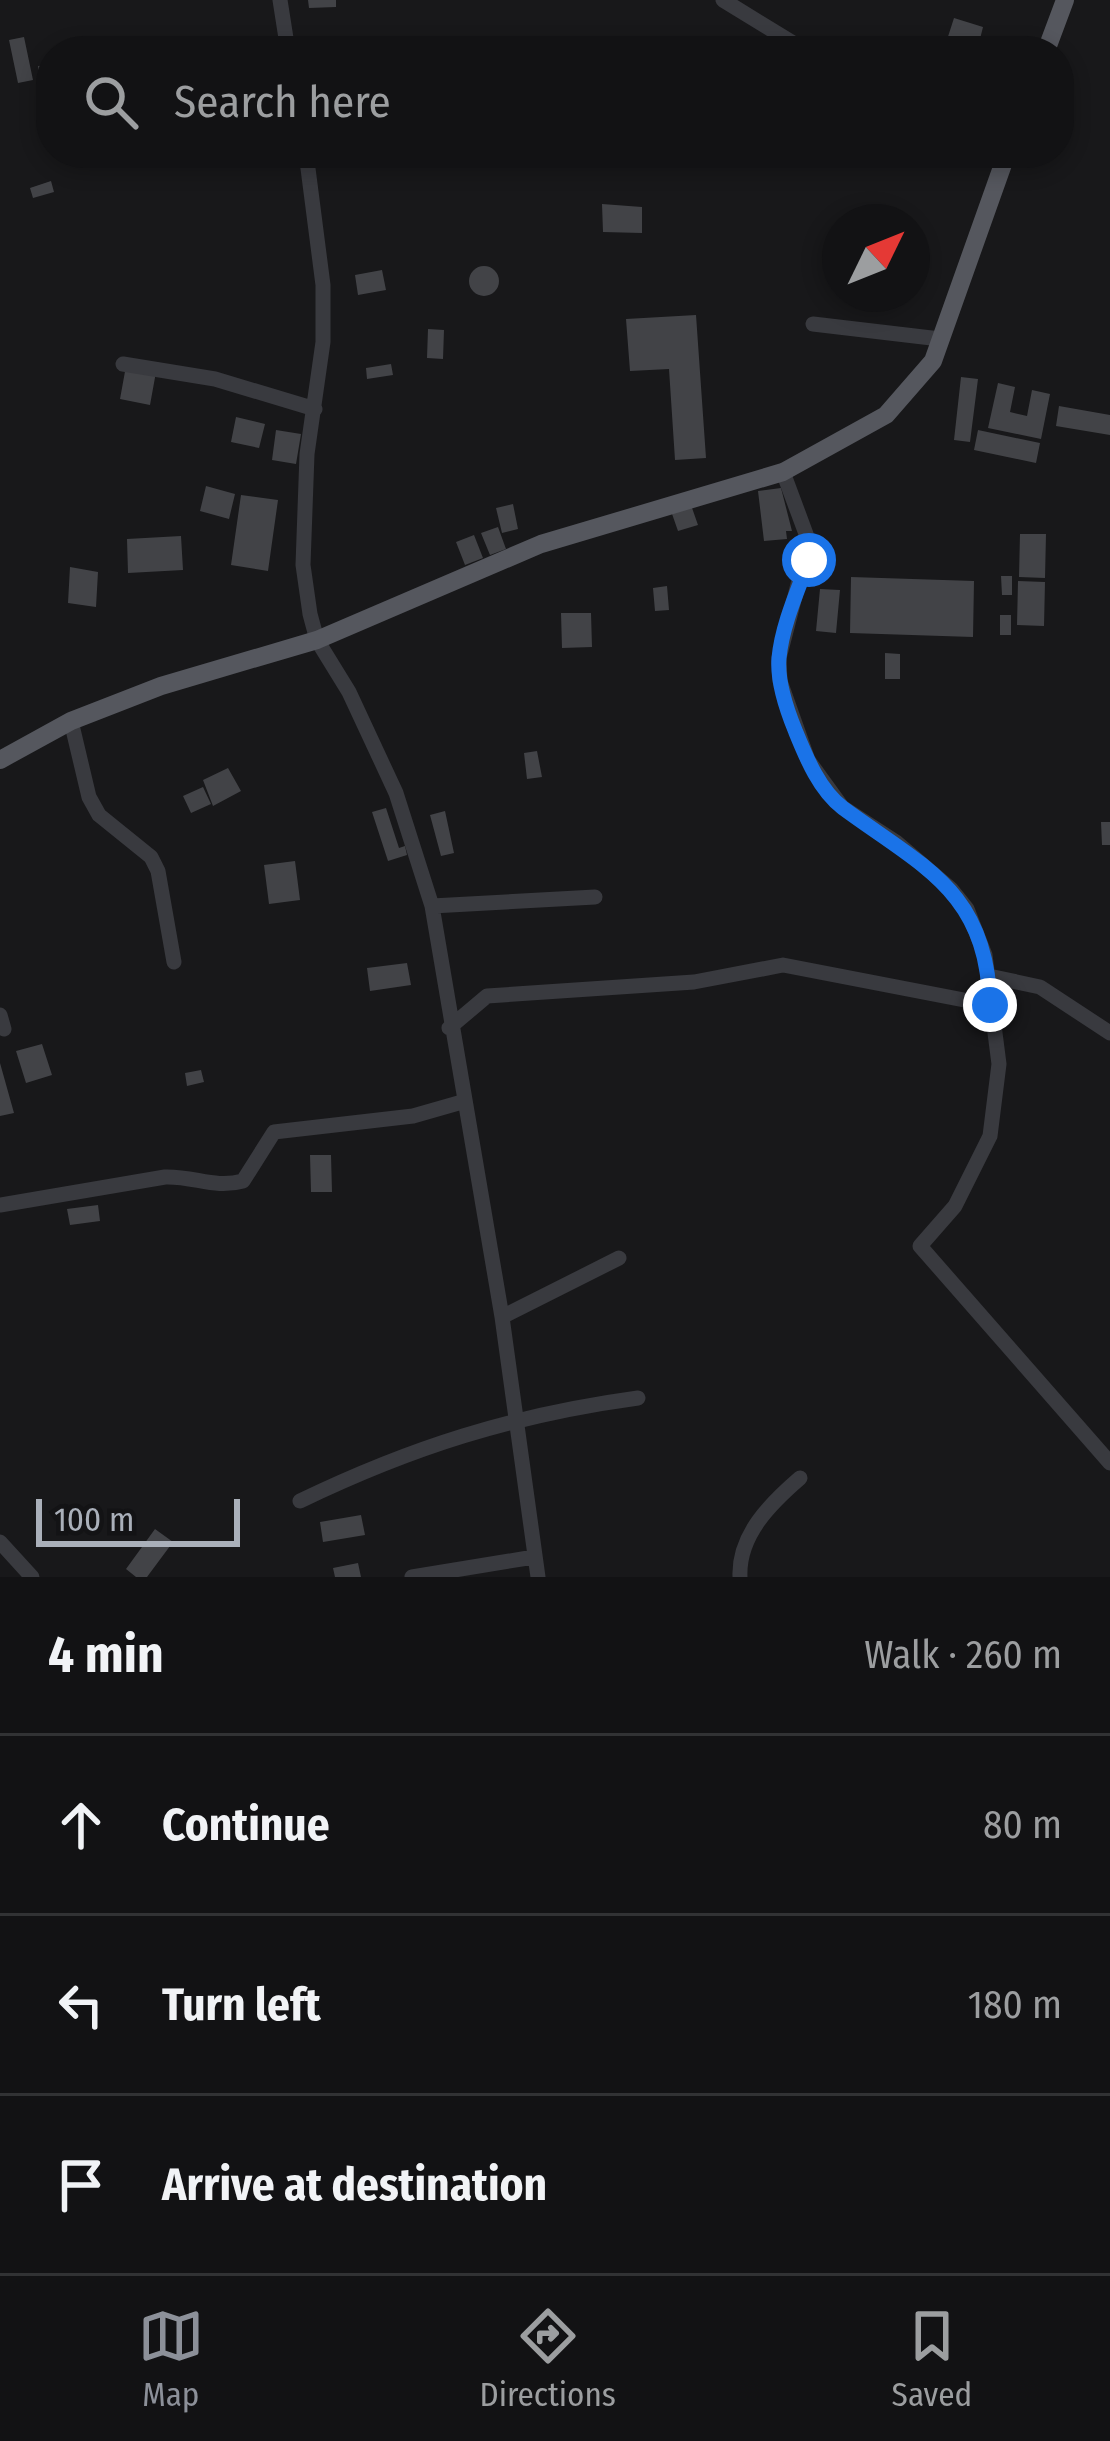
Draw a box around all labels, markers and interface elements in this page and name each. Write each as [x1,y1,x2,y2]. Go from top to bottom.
search box [36,36,1074,168]
icon: search [78,69,144,135]
text: Search here [174,75,391,129]
north arrow [822,204,930,312]
route start [782,533,836,587]
route end [963,978,1017,1032]
scale bar [36,1493,240,1546]
text: 100 m [54,1500,134,1540]
text: 4 min [48,1624,164,1686]
text: Walk · 260 m [864,1632,1062,1678]
icon: ahead [48,1792,114,1858]
text: Continue [162,1798,330,1852]
text: 80 m [983,1802,1062,1848]
icon: left [48,1972,114,2038]
text: Turn left [162,1978,321,2032]
text: 180 m [968,1982,1062,2028]
icon: arrive [48,2152,114,2218]
text: Arrive at destination [162,2158,547,2212]
tab: Map [138,2303,204,2415]
tab: Directions [479,2303,616,2415]
tab: Saved [892,2303,972,2415]

